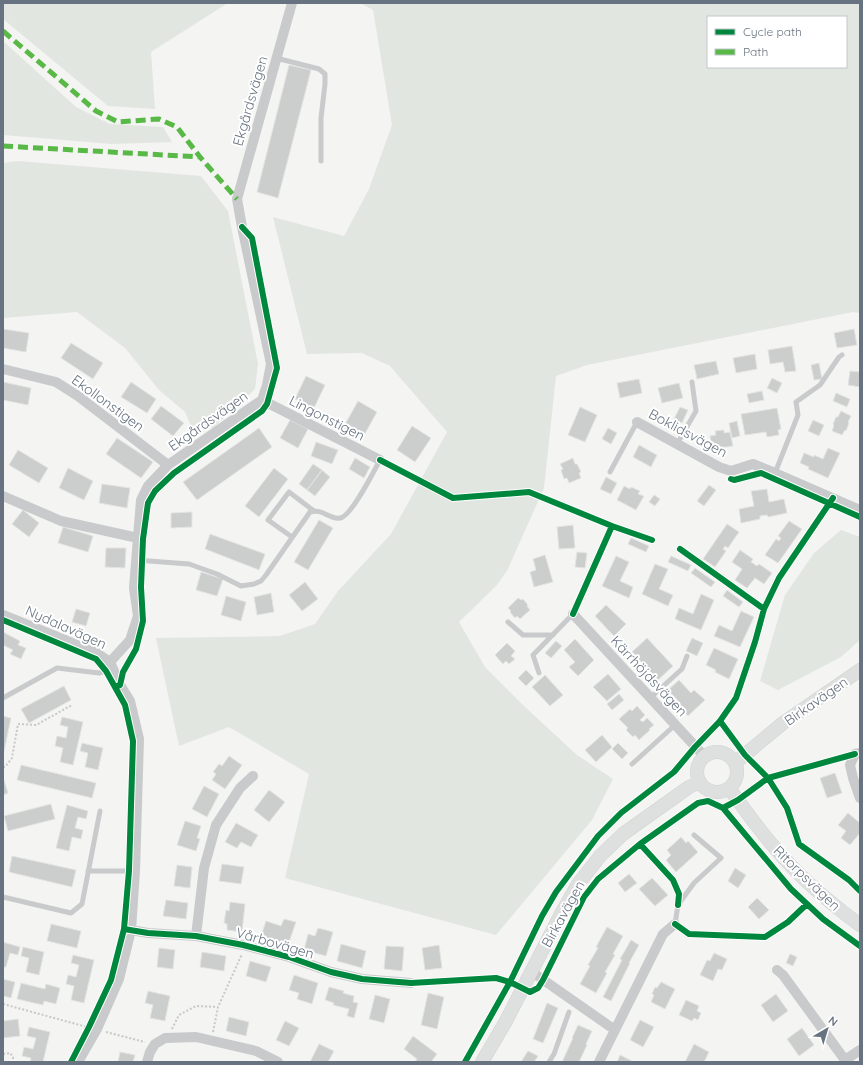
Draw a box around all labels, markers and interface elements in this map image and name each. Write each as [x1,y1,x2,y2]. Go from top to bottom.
legend [707,16,847,68]
text: Cycle path [743,24,802,39]
text: Path [743,44,768,59]
street label: Ekgårdsvägen [229,54,271,148]
street label: Ekollonstigen [68,371,148,435]
street label: Ekgårdsvägen [165,387,251,455]
street label: Lingonstigen [286,391,368,445]
street label: Boklidsvägen [646,405,730,461]
street label: Nydalavägen [23,601,109,653]
street label: Kärrhöjdsvägen [607,632,691,720]
street label: Birkavägen [781,673,851,729]
street label: Ritorpsvägen [770,842,844,914]
street label: Birkavägen [537,877,589,951]
street label: Vårbovägen [234,923,316,963]
north arrow [807,1009,847,1049]
text: N [826,1013,841,1029]

